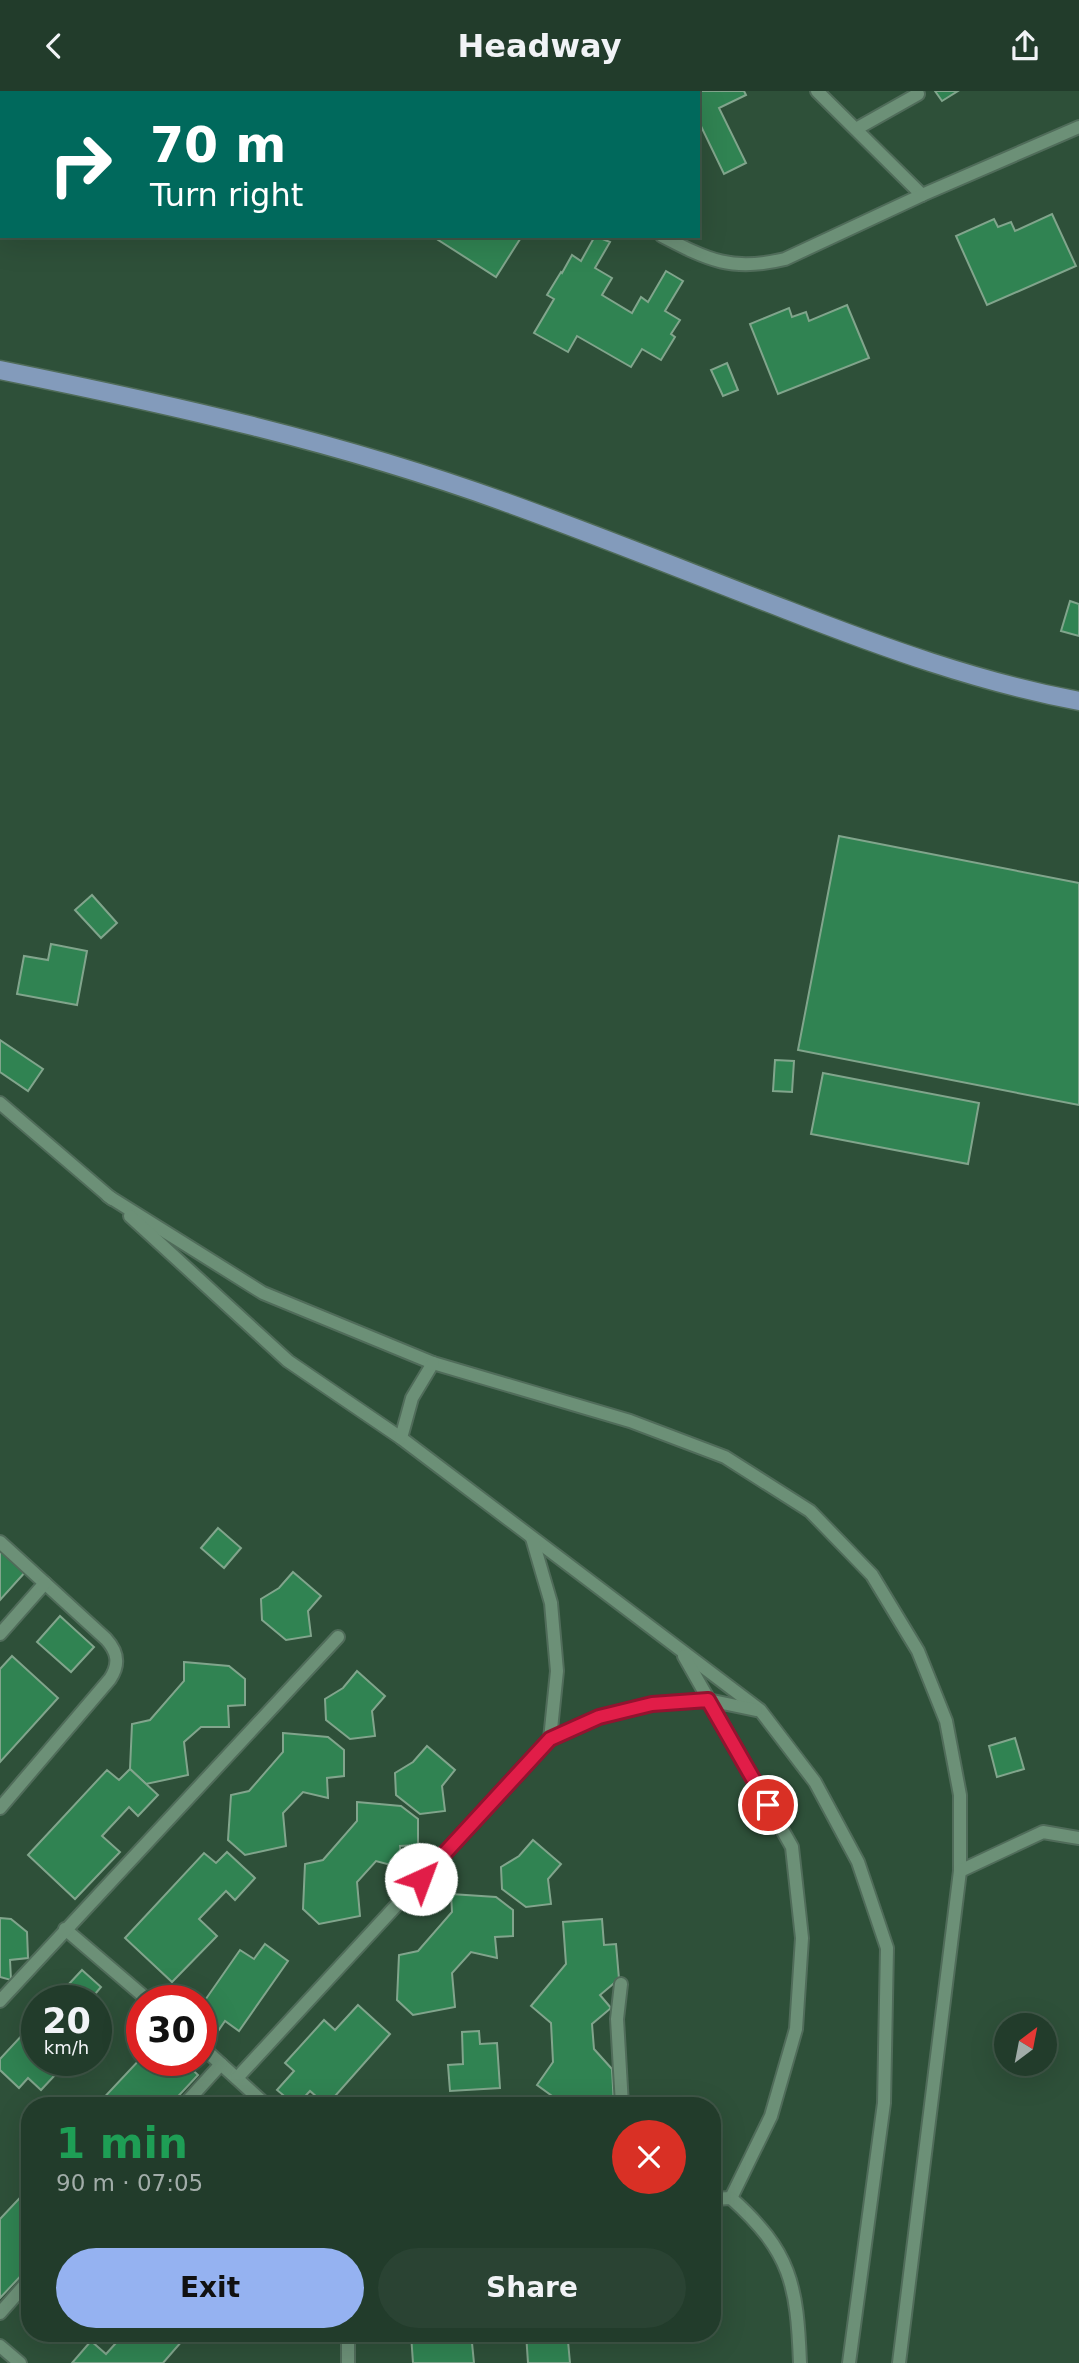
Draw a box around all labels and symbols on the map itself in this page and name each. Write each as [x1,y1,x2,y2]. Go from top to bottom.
pin [738,1775,798,1835]
position arrow [384,1842,458,1916]
speed limit sign: 30 [126,1985,217,2076]
north arrow [994,2013,1057,2075]

